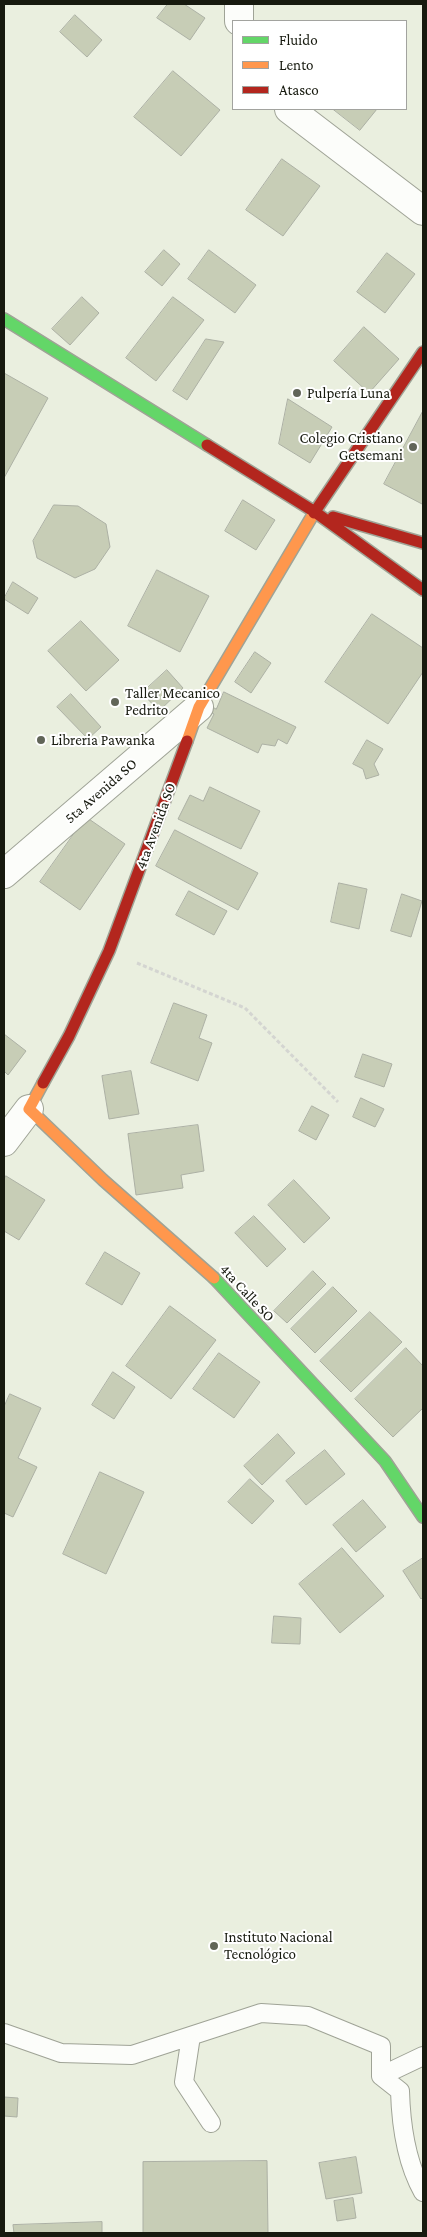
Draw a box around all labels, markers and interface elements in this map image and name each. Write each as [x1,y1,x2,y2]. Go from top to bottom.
legend [232,20,407,110]
text: Fluido [279,32,318,48]
text: Lento [279,57,313,73]
text: Atasco [279,82,319,98]
place label: Pulpería Luna [307,384,390,402]
marker: Pulpería Luna [291,387,303,399]
place label: Colegio Cristiano Getsemani [299,429,403,464]
marker: Colegio Cristiano Getsemani [407,441,419,453]
place label: Taller Mecanico Pedrito [125,684,220,719]
marker: Taller Mecanico Pedrito [109,696,121,708]
place label: Libreria Pawanka [51,731,155,749]
marker: Libreria Pawanka [35,734,47,746]
street label: 5ta Avenida SO [61,755,141,827]
street label: 4ta Avenida SO [132,780,180,872]
street label: 4ta Calle SO [216,1260,278,1326]
place label: Instituto Nacional Tecnológico [224,1928,333,1963]
marker: Instituto Nacional Tecnológico [208,1940,220,1952]

